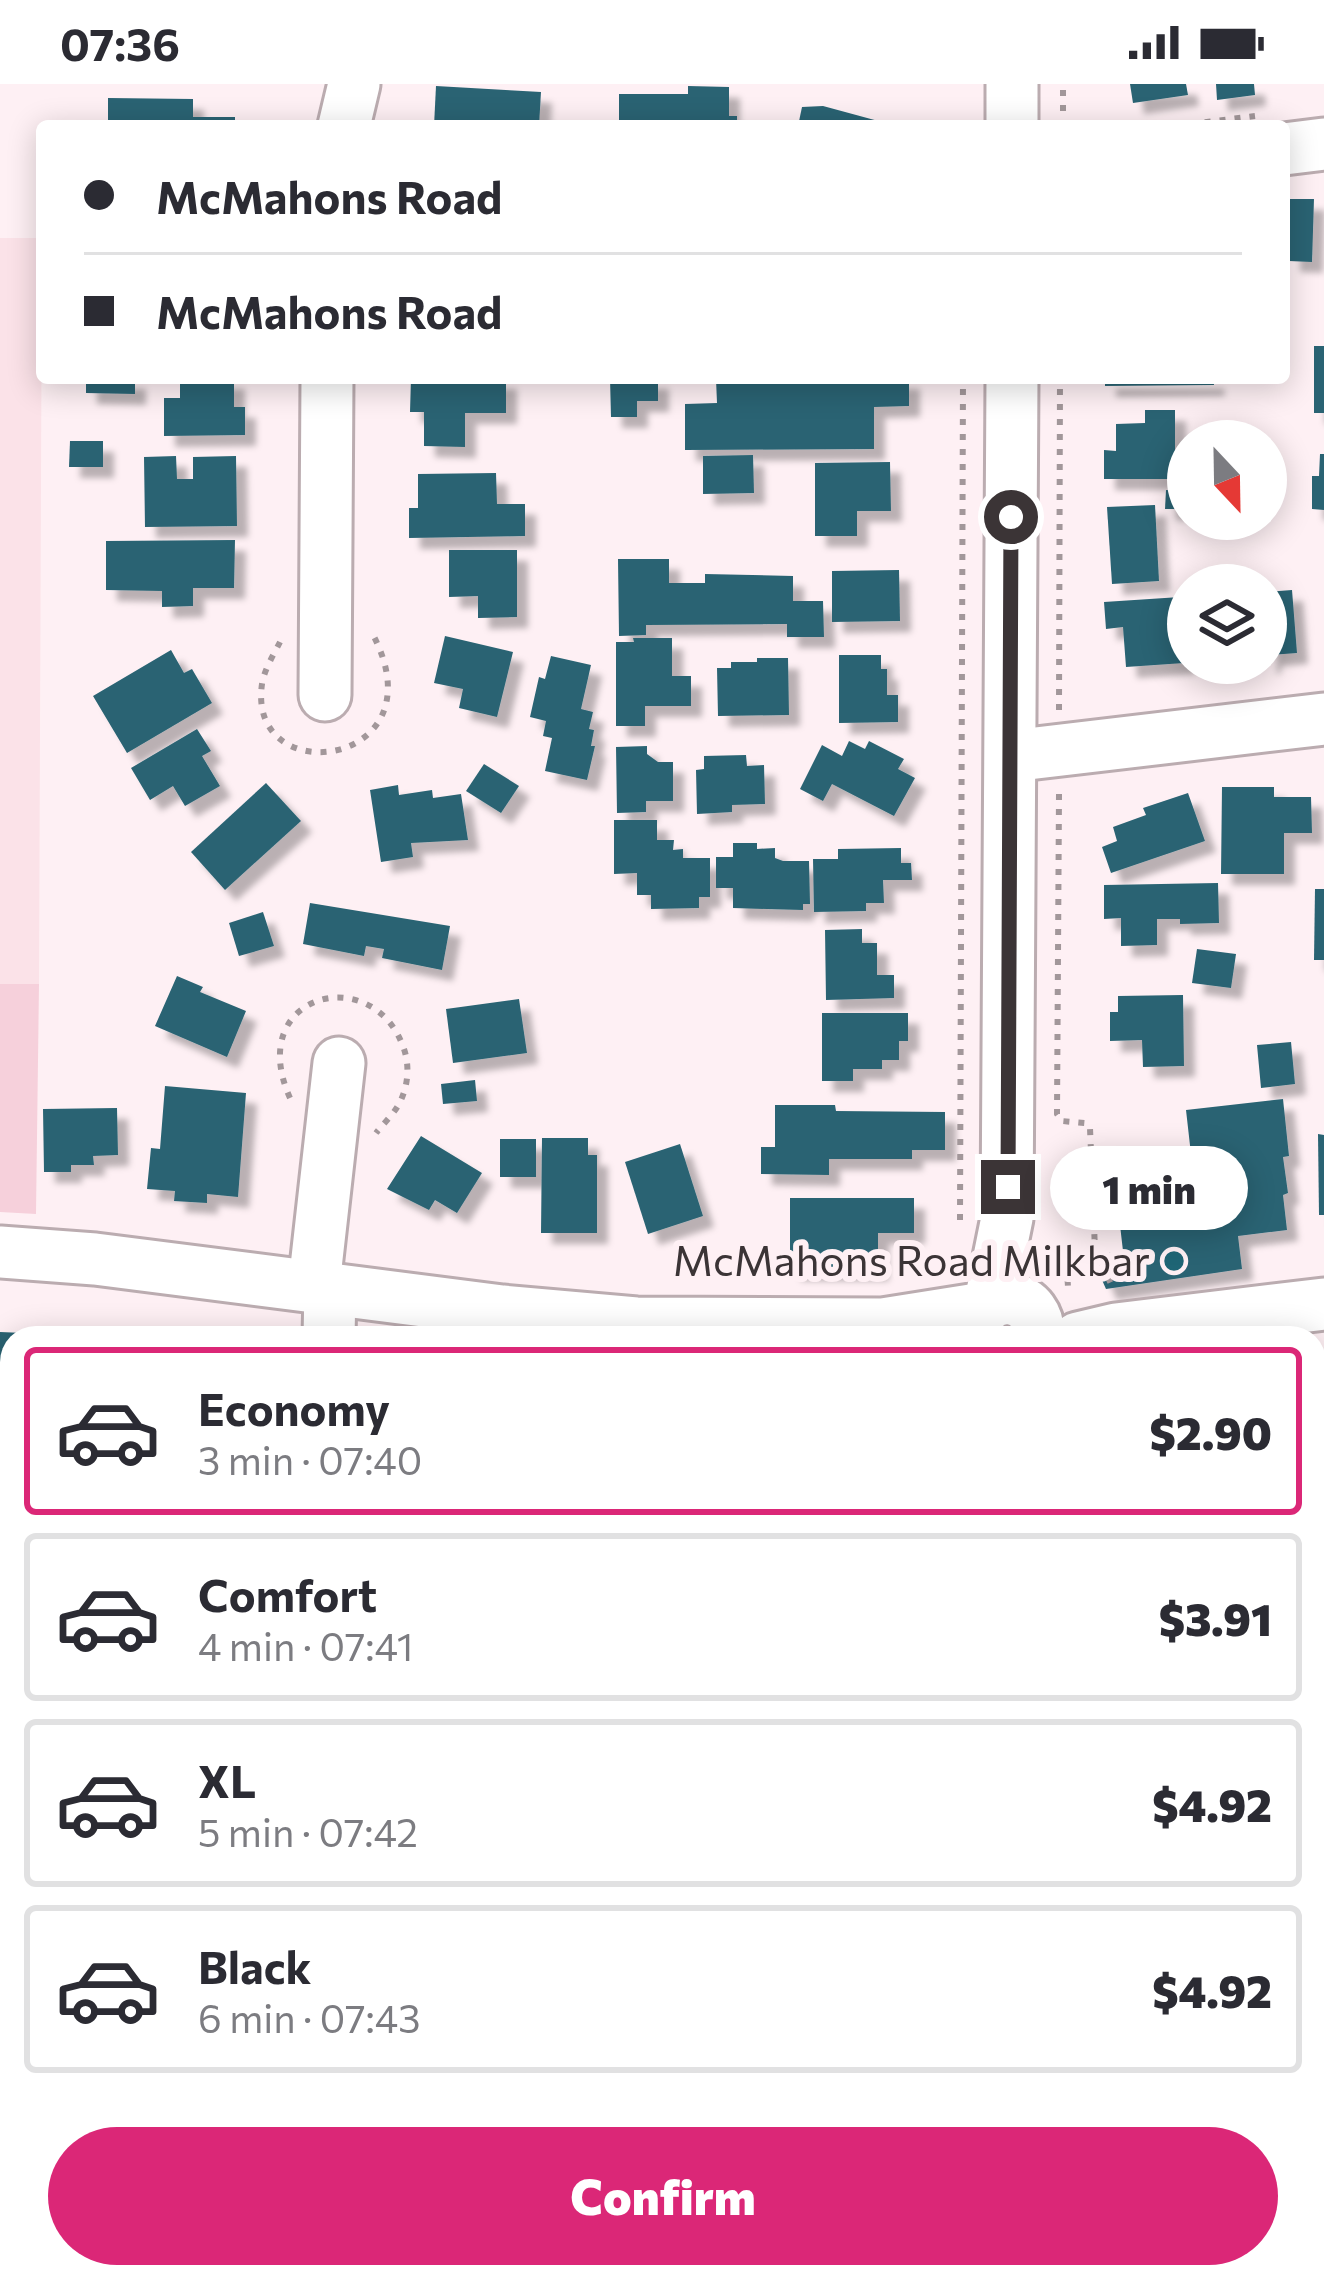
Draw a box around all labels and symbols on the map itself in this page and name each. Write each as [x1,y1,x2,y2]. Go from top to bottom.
north arrow [1167,420,1287,540]
route start [984,490,1038,544]
callout: 1 min [1050,1145,1248,1229]
route end [981,1160,1035,1214]
place label: McMahons Road Milkbar [673,1233,1150,1285]
marker: McMahons Road Milkbar [1161,1248,1187,1274]

